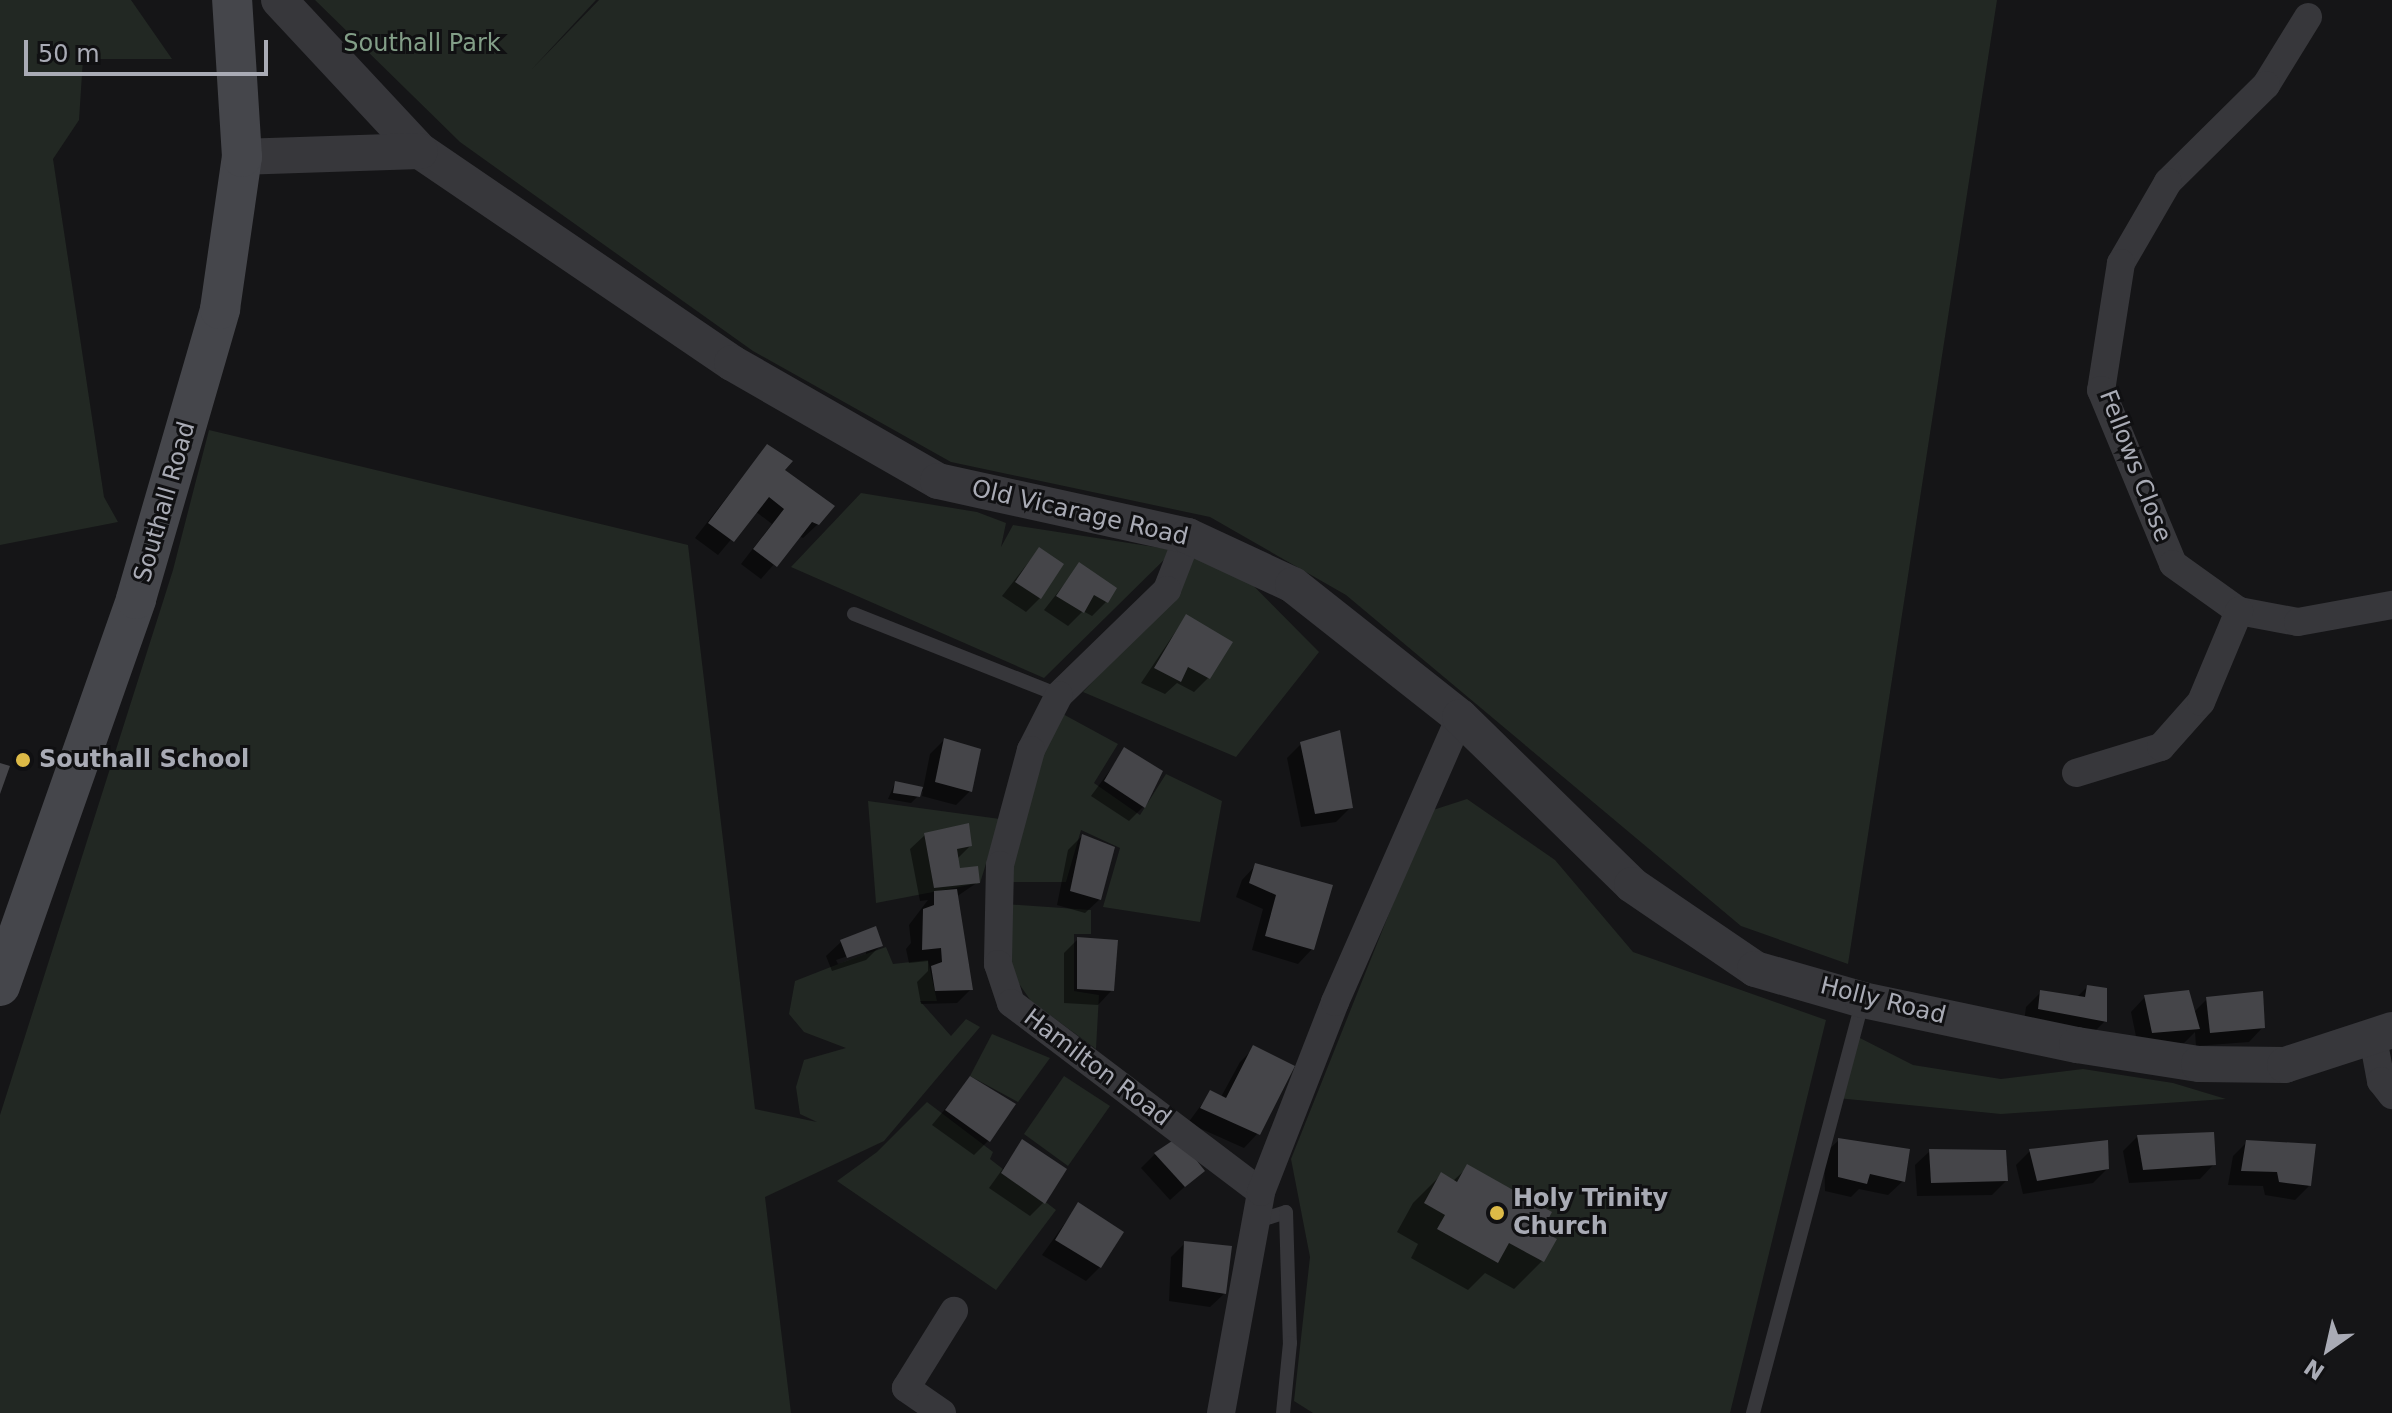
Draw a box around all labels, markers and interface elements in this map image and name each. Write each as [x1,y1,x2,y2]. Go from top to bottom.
scale bar [28,24,272,74]
park label: Southall Park [343,30,501,58]
text: 50 m [38,40,100,68]
street label: Fellows Close [2093,386,2177,546]
street label: Southall Road [128,418,202,586]
street label: Old Vicarage Road [969,474,1191,552]
place label: Southall School [39,746,249,774]
marker: Southall School [14,751,32,769]
street label: Holly Road [1817,972,1949,1030]
street label: Hamilton Road [1018,1003,1176,1133]
place label: Holy Trinity Church [1513,1185,1668,1241]
marker: Holy Trinity Church [1488,1204,1506,1222]
north arrow [2288,1309,2368,1389]
text: N [2300,1354,2329,1385]

